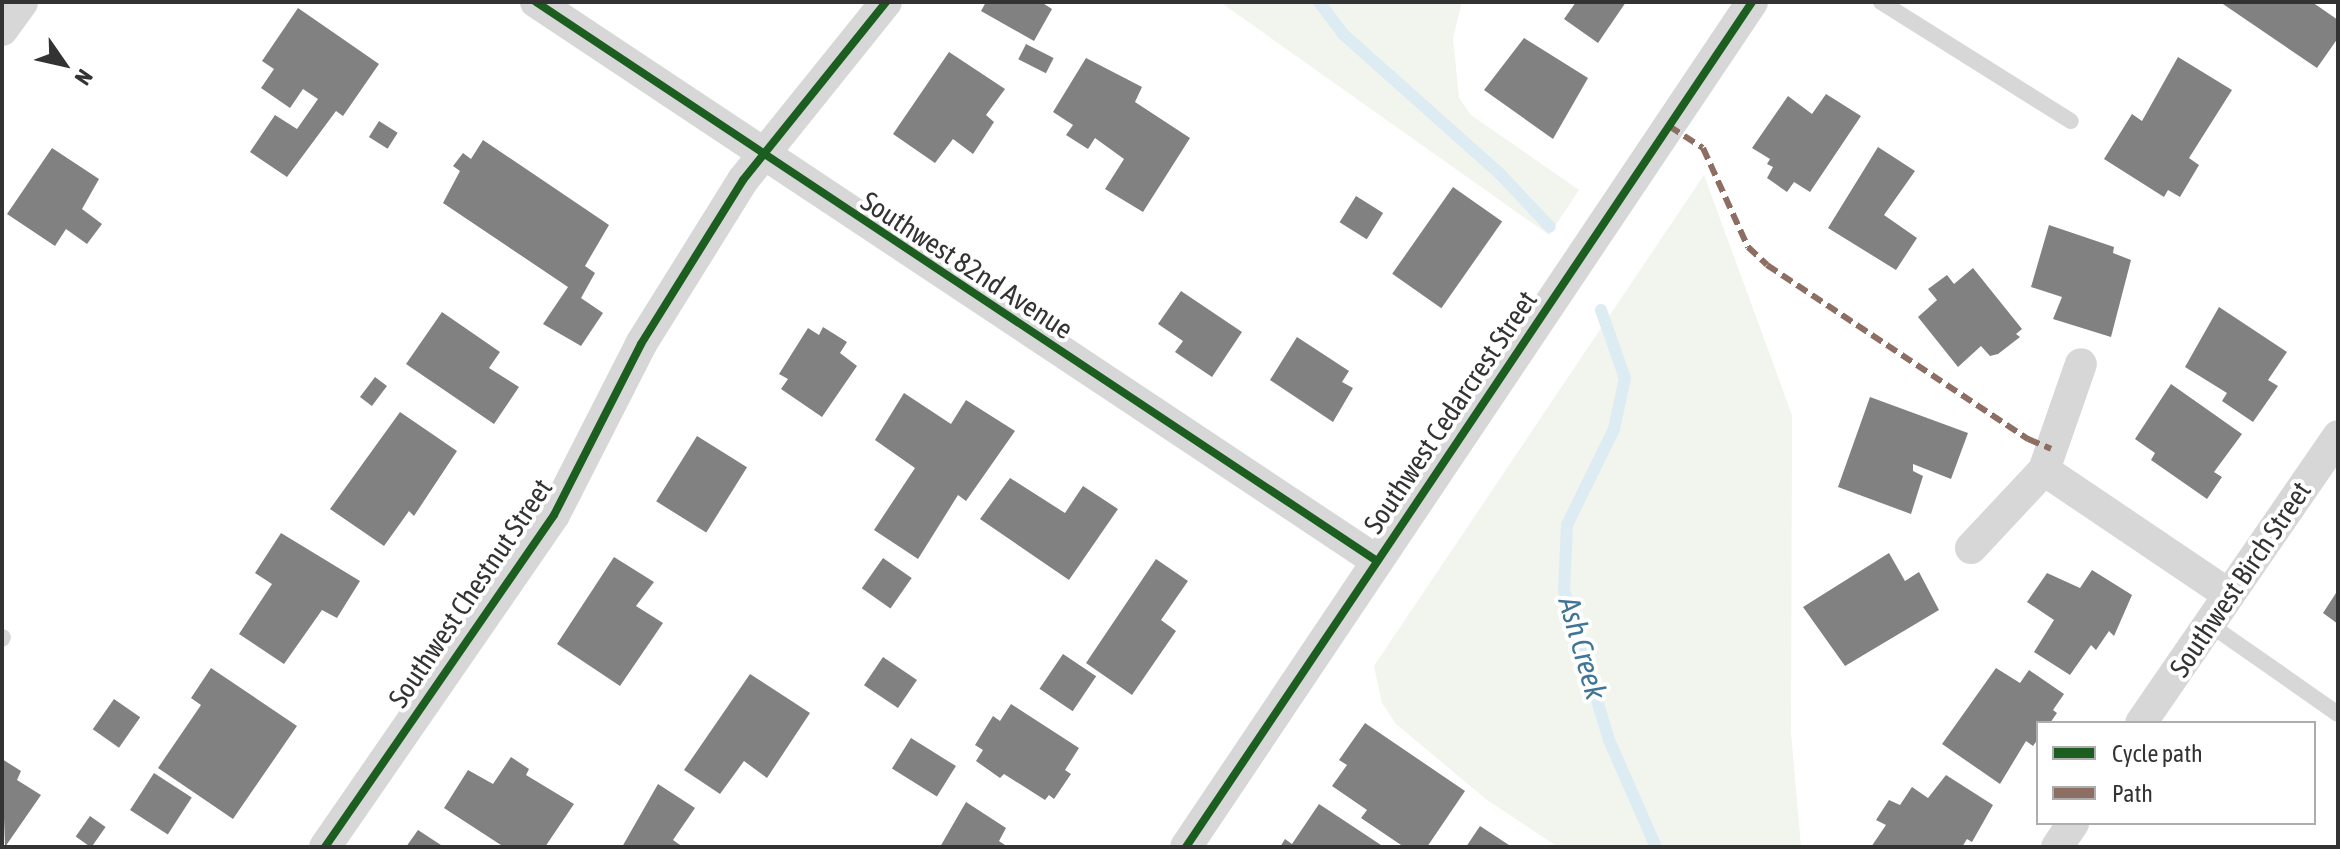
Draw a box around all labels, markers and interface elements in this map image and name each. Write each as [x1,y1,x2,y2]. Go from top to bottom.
north arrow [24,24,104,104]
text: N [69,65,98,90]
street label: Southwest 82nd Avenue [855,184,1079,346]
street label: Southwest Cedarcrest Street [1356,284,1544,540]
street label: Southwest Chestnut Street [381,472,559,714]
street label: Southwest Birch Street [2162,475,2318,683]
water label: Ash Creek [1551,592,1615,704]
legend [2036,721,2316,825]
text: Cycle path [2112,740,2203,767]
text: Path [2112,780,2153,807]

